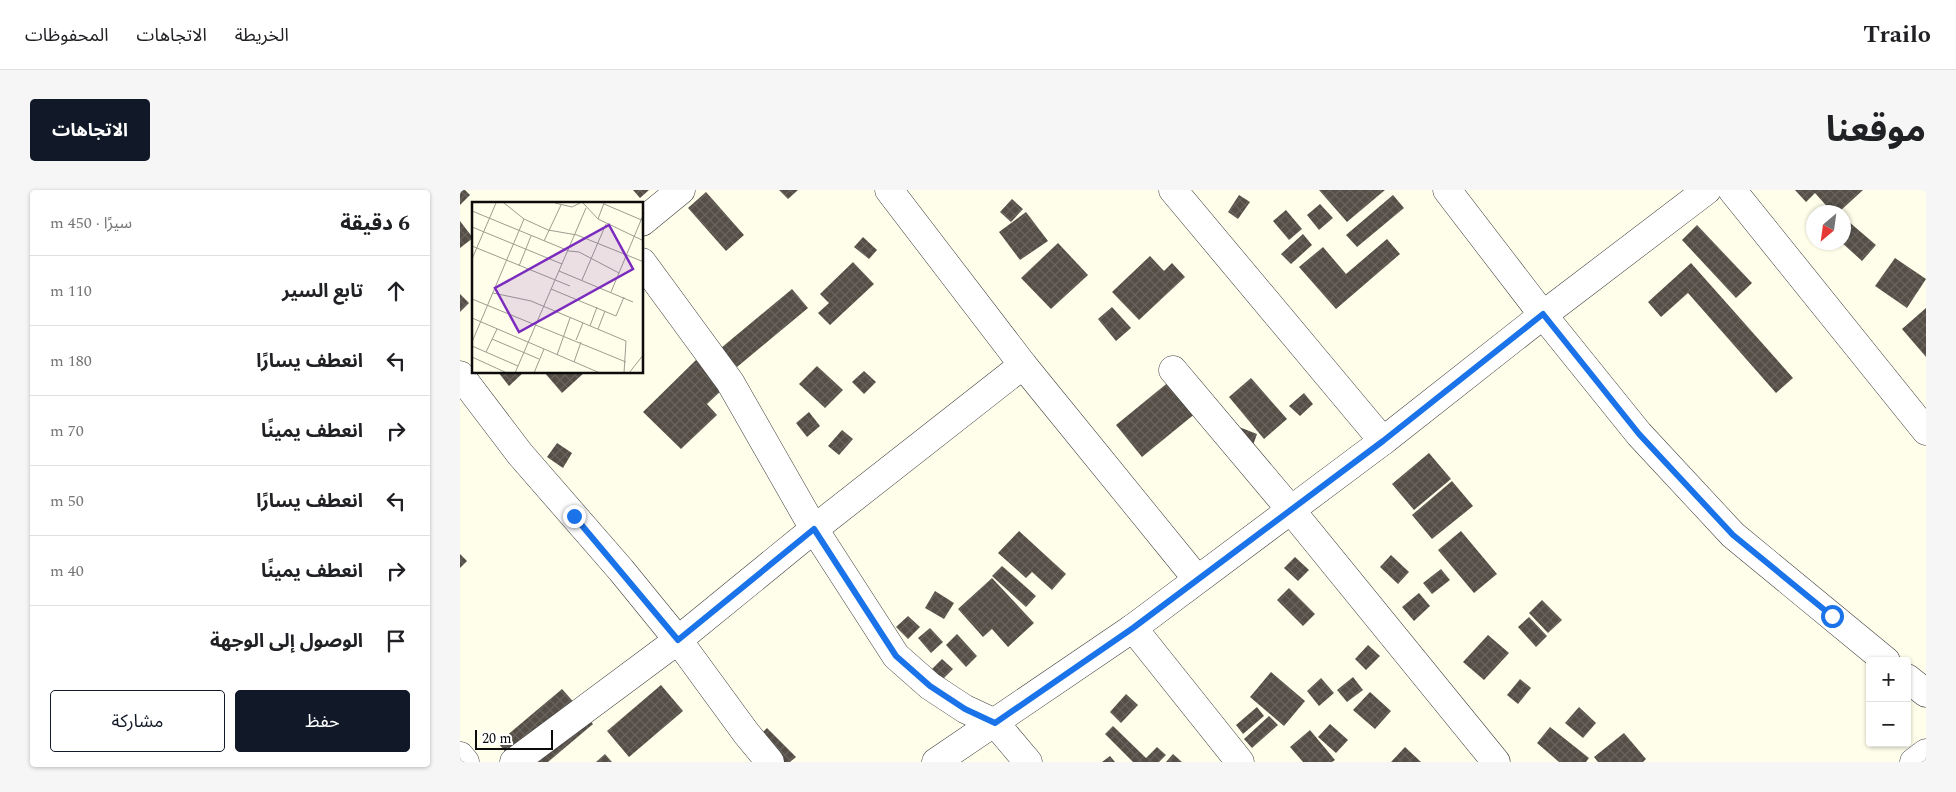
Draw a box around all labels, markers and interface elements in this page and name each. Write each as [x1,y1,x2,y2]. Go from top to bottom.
text: Trailo [1863,17,1931,53]
text: المحفوظات [25,22,109,49]
text: الاتجاهات [137,22,207,49]
text: الخريطة [235,22,289,49]
button: الاتجاهات [30,99,150,161]
text: موقعنا [1826,104,1926,157]
inset map [472,202,644,374]
north arrow [1806,205,1851,250]
text: 6 دقيقة [340,208,410,240]
text: سيرًا · 450 m [50,211,132,235]
text: تابع السير [282,277,363,306]
icon: ahead [382,277,410,305]
text: 110 m [50,279,92,303]
text: انعطف يسارًا [256,347,363,376]
icon: left [382,347,410,375]
text: 180 m [50,349,92,373]
text: انعطف يمينًا [261,417,363,446]
icon: right [382,417,410,445]
text: 70 m [50,419,84,443]
text: انعطف يسارًا [256,487,363,516]
icon: left [382,487,410,515]
text: 50 m [50,489,84,513]
route end [563,505,586,528]
text: انعطف يمينًا [261,557,363,586]
icon: right [382,557,410,585]
text: 40 m [50,559,84,583]
route start [1821,605,1844,628]
text: الوصول إلى الوجهة [210,627,363,656]
icon: arrive [382,627,410,655]
map controls [1866,657,1911,747]
button: + [1866,657,1911,702]
button: مشاركة [50,690,225,752]
button: حفظ [235,690,410,752]
button: − [1866,702,1911,747]
scale bar [475,727,552,750]
text: 20 m [482,728,512,749]

